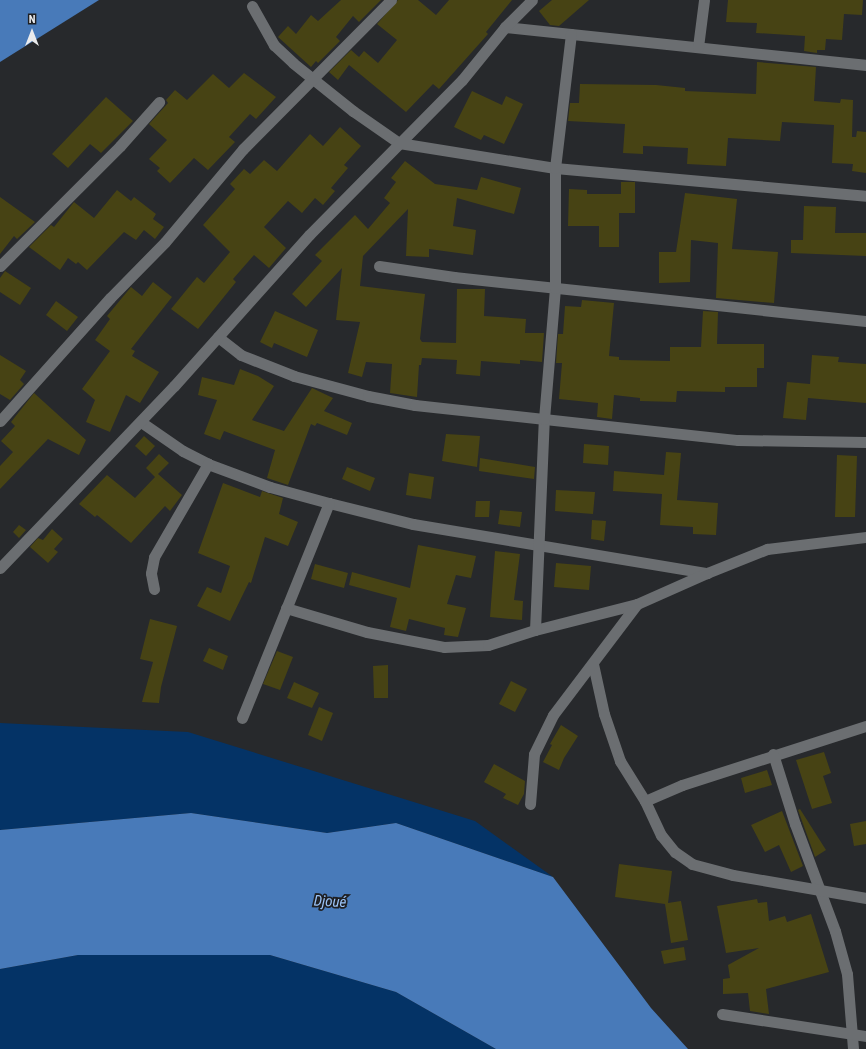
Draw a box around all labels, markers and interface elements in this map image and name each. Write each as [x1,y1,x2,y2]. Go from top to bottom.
north arrow [12,12,52,52]
text: N [29,13,35,26]
water label: Djoué [313,892,347,912]

